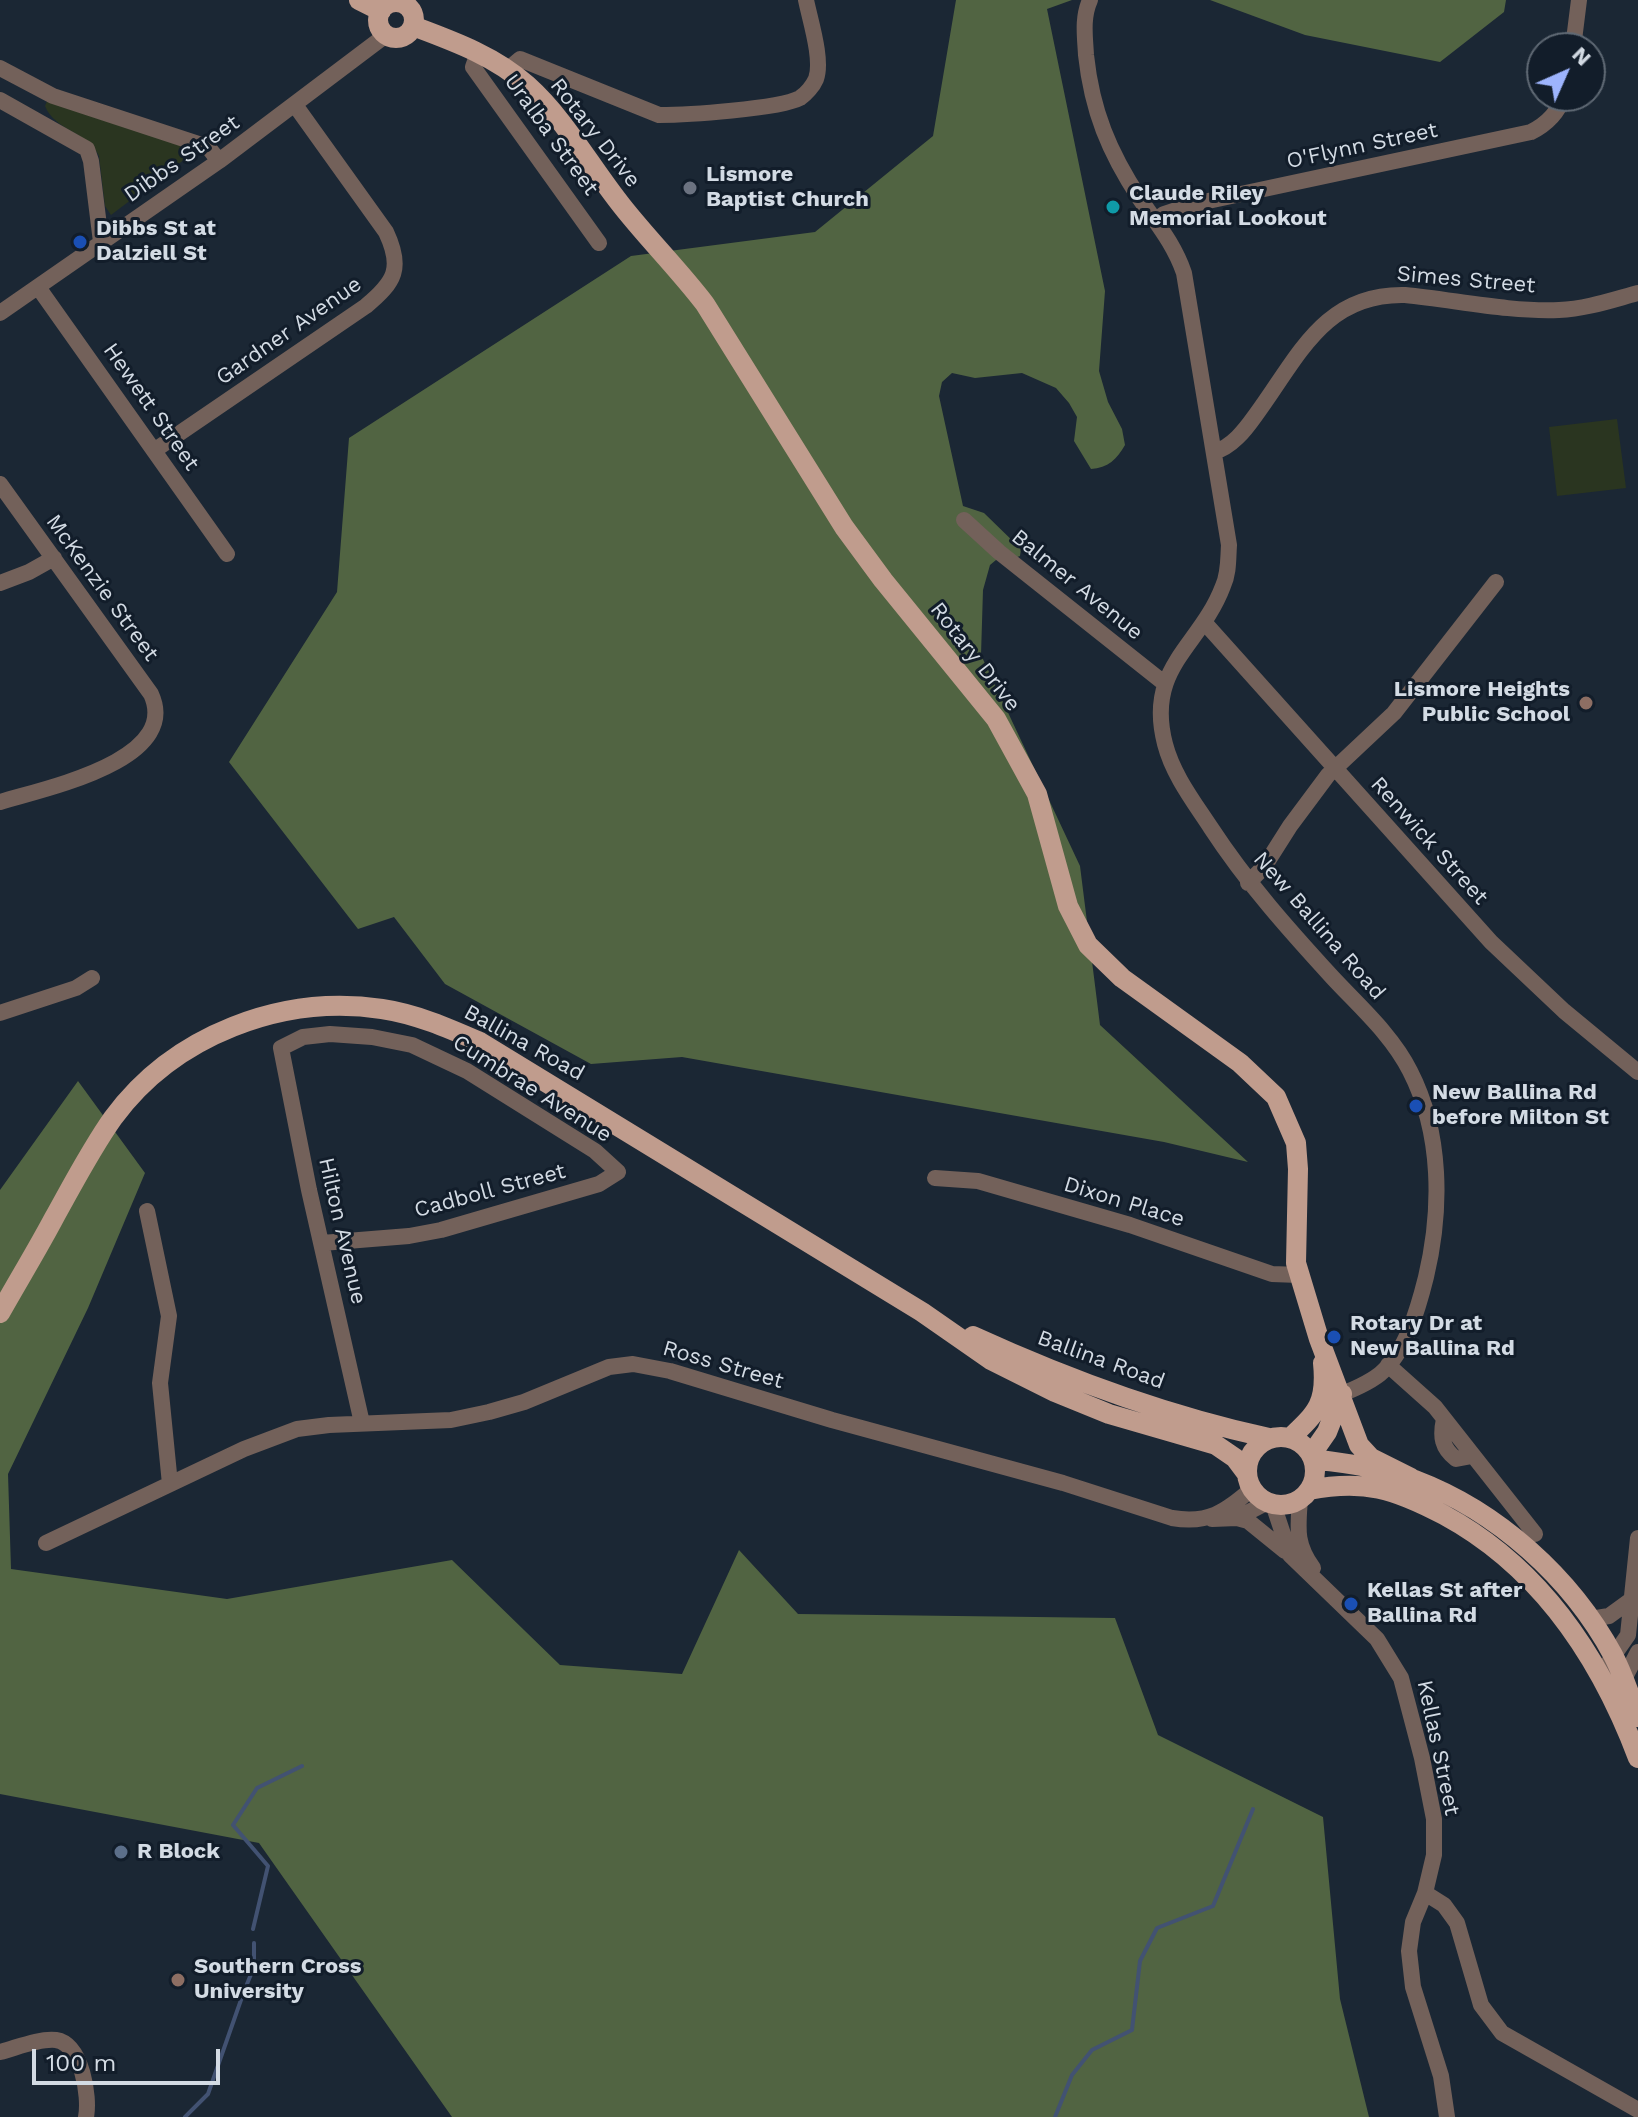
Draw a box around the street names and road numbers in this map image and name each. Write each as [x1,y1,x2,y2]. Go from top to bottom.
street label: Uralba Street [498,69,604,201]
street label: Rotary Drive [544,73,646,193]
street label: Dibbs Street [119,110,245,208]
street label: O'Flynn Street [1284,117,1440,175]
street label: Simes Street [1396,261,1536,299]
street label: Gardner Avenue [211,271,367,391]
street label: Hewett Street [97,338,205,476]
street label: McKenzie Street [40,510,164,666]
street label: Balmer Avenue [1006,524,1148,646]
street label: Rotary Drive [924,597,1026,717]
street label: Renwick Street [1365,772,1493,910]
street label: New Ballina Road [1247,847,1391,1005]
street label: Ballina Road [459,999,589,1087]
street label: Cumbrae Avenue [448,1029,616,1149]
street label: Hilton Avenue [312,1155,372,1307]
street label: Cadboll Street [411,1158,569,1224]
street label: Dixon Place [1060,1171,1188,1233]
street label: Ballina Road [1034,1325,1168,1395]
street label: Ross Street [660,1335,786,1395]
street label: Kellas Street [1411,1678,1465,1818]

